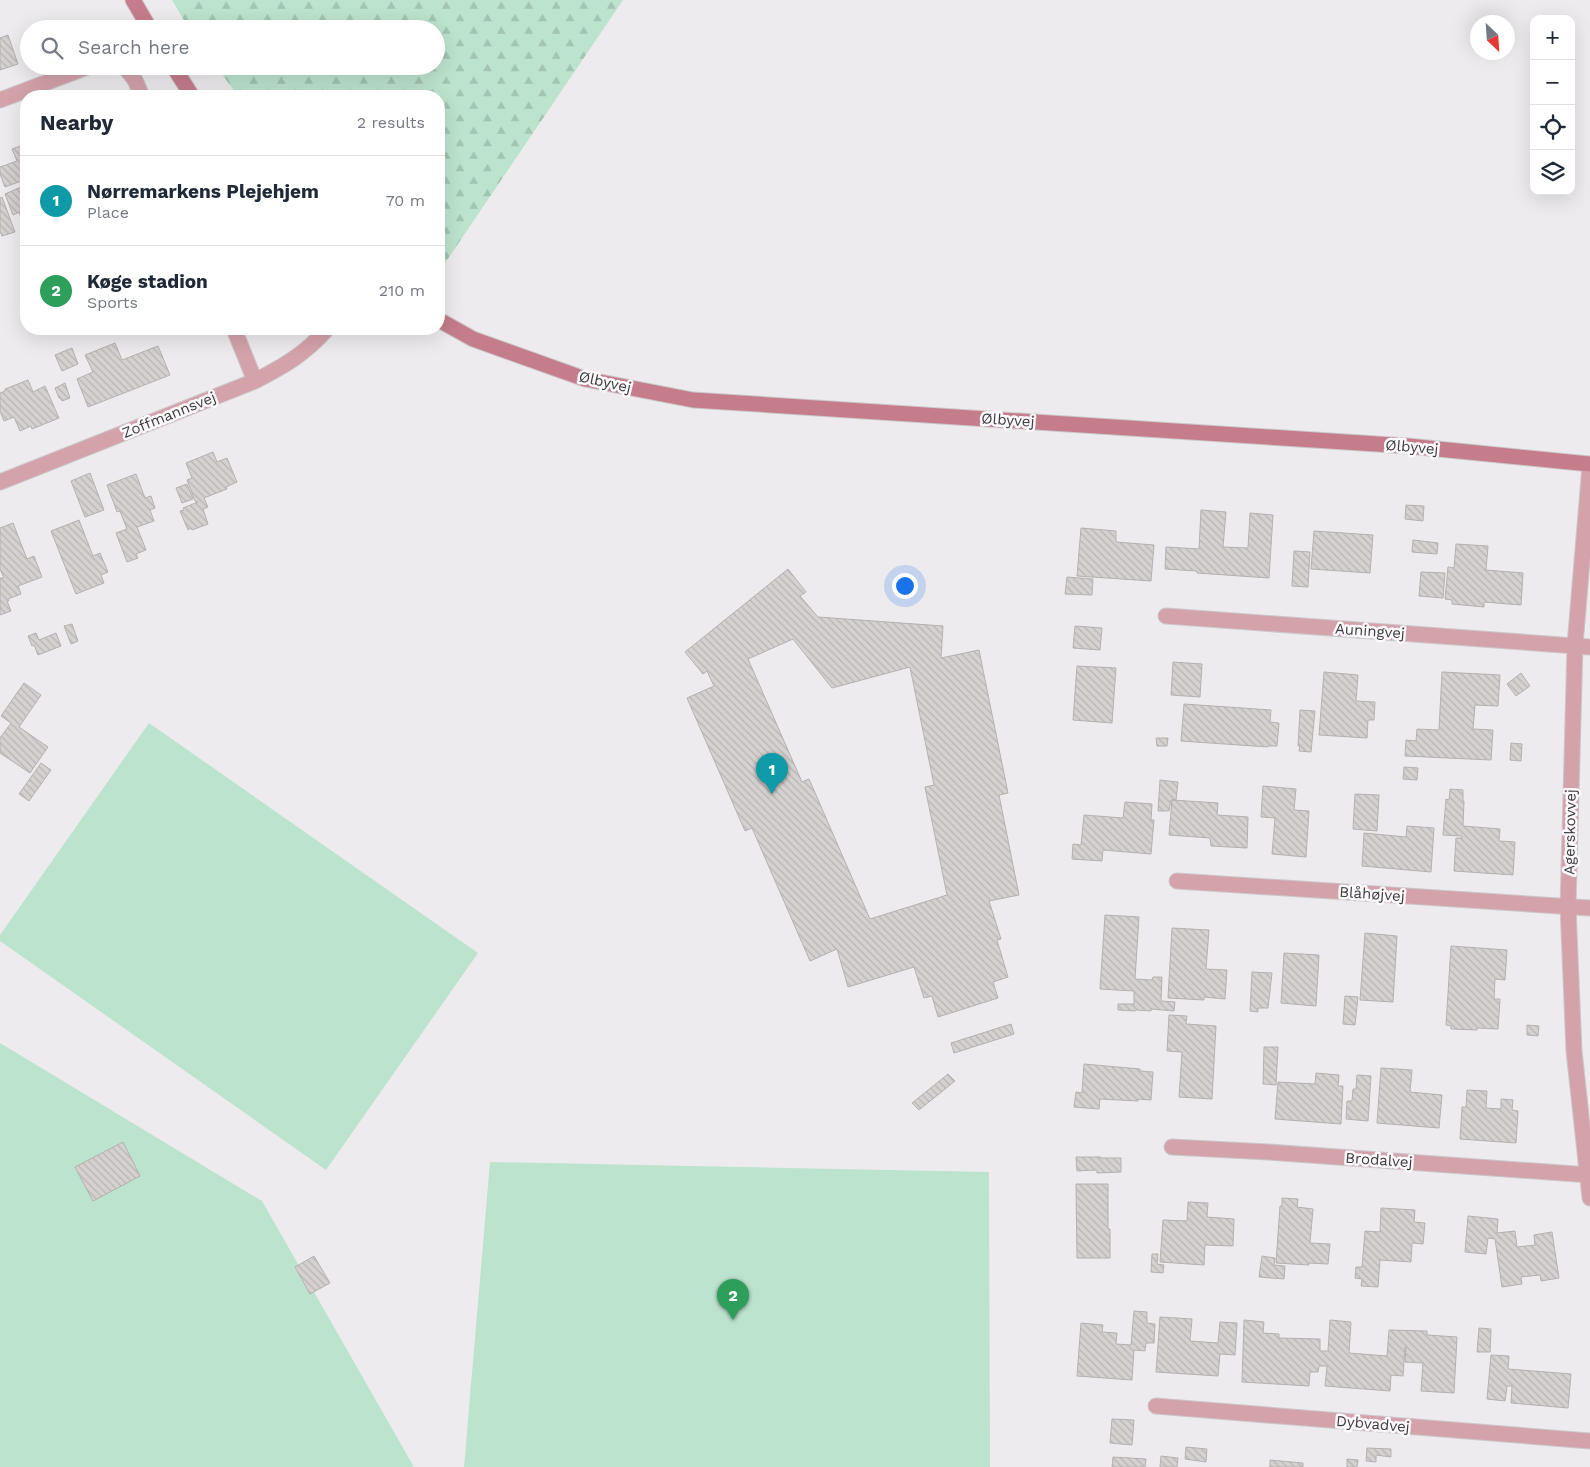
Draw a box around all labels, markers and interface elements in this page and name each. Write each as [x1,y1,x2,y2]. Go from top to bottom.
north arrow [1470,15,1515,60]
map controls [1530,15,1575,195]
button: + [1530,15,1575,60]
search box [20,20,445,75]
icon: search [38,34,66,62]
text: Search here [78,36,189,59]
button: − [1530,60,1575,105]
button: locate [1530,105,1575,150]
text: Nearby [40,110,113,135]
text: 2 results [357,113,425,132]
button: layers [1530,150,1575,195]
text: Nørremarkens Plejehjem [87,180,319,203]
text: 1 [53,191,59,210]
text: 70 m [386,191,425,210]
text: Place [87,203,129,222]
text: Køge stadion [87,270,208,293]
text: 2 [51,281,61,300]
text: 210 m [379,281,425,300]
text: Sports [87,293,138,312]
street label: Ølbyvej [577,367,633,397]
street label: Zoffmannsvej [120,388,218,442]
street label: Ølbyvej [981,409,1035,431]
street label: Ølbyvej [1385,436,1439,458]
your location [892,573,918,599]
street label: Auningvej [1334,620,1406,642]
pin: 1 [756,753,788,794]
street label: Agerskovvej [1560,789,1580,875]
street label: Blåhøjvej [1339,883,1405,905]
street label: Brodalvej [1345,1149,1413,1171]
pin: 2 [717,1279,749,1320]
street label: Dybvadvej [1335,1412,1411,1436]

